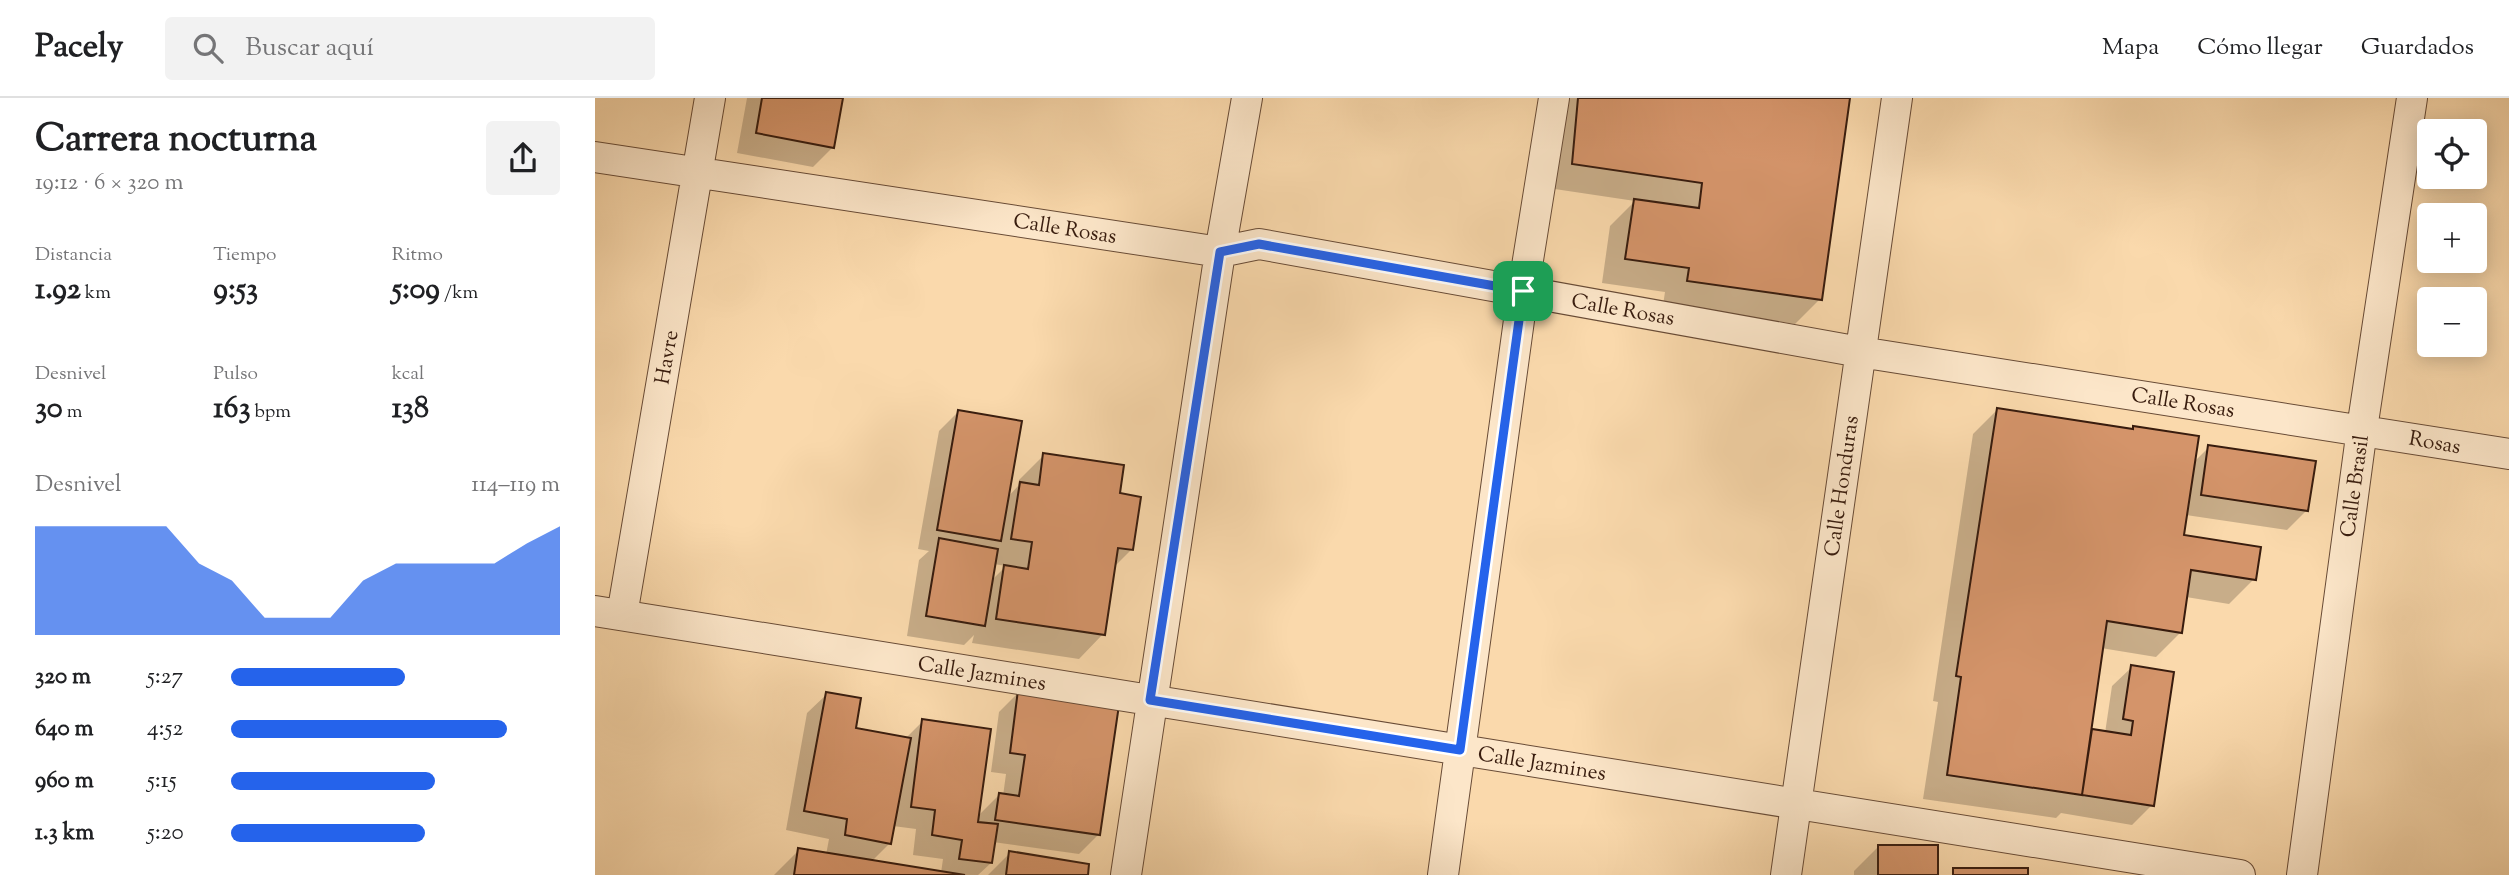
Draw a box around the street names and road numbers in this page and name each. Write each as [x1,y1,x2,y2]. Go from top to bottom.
street label: Calle Rosas [1011,207,1119,253]
street label: Calle Rosas [1569,287,1677,335]
street label: Havre [648,328,687,387]
street label: Calle Rosas [2129,381,2237,427]
street label: Calle Honduras [1818,414,1868,559]
street label: Rosas [2406,425,2463,463]
street label: Calle Brasil [2334,433,2378,539]
street label: Calle Jazmines [915,650,1048,700]
street label: Calle Jazmines [1475,740,1608,790]

